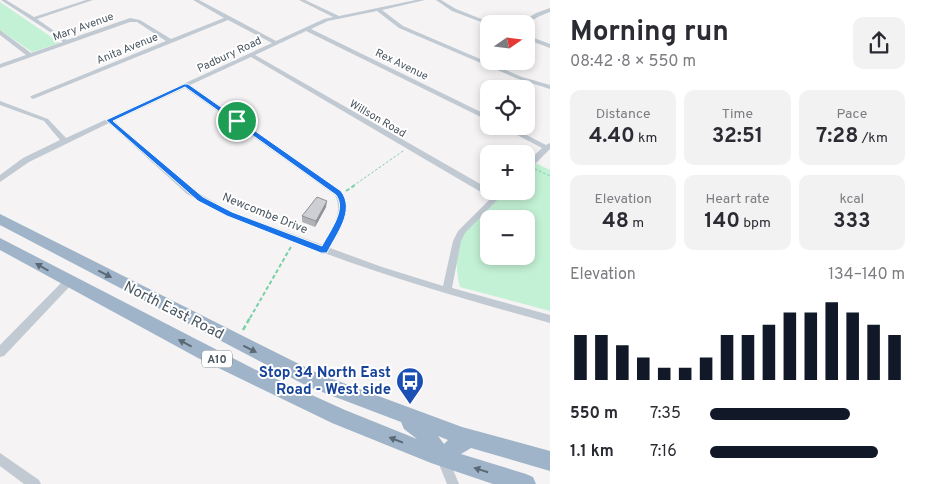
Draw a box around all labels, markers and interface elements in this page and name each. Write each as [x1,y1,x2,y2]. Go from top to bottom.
street label: Mary Avenue [51,9,116,44]
north arrow [480,15,535,70]
map controls [480,15,535,265]
text: Morning run [570,15,729,51]
button: share [853,17,905,69]
street label: Anita Avenue [95,30,160,68]
street label: Padbury Road [195,34,264,76]
street label: Rex Avenue [373,46,430,84]
text: 08:42 · 8 × 550 m [570,52,696,72]
button: locate [480,80,535,135]
street label: Willson Road [347,97,408,141]
pin [216,100,258,142]
text: Distance [596,106,651,123]
text: Time [722,106,753,123]
text: Pace [836,106,867,123]
icon: arrive [223,107,251,135]
text: 4.40 [589,123,635,150]
text: 32:51 [712,123,763,150]
text: 7:28 [816,123,858,150]
text: km [635,130,657,147]
text: /km [858,130,888,147]
button: + [480,145,535,200]
street label: Newcombe Drive [220,189,310,238]
text: Elevation [594,191,652,208]
text: Heart rate [705,191,770,208]
text: kcal [839,191,864,208]
text: 48 [602,208,629,235]
text: 140 [704,208,740,235]
text: 333 [833,208,871,235]
button: − [480,210,535,265]
text: m [629,215,644,232]
text: bpm [740,215,771,232]
one-way arrow [34,263,49,271]
text: Elevation [570,265,636,285]
text: 134–140 m [828,265,905,285]
one-way arrow [98,270,113,278]
street label: North East Road [120,278,227,345]
one-way arrow [178,339,193,347]
one-way arrow [242,345,257,353]
road number: A10 [202,350,232,368]
place label: Stop 34 North East Road - West side [259,364,391,400]
bus stop icon: Stop 34 North East Road - West side [395,366,425,405]
text: 550 m [570,404,618,424]
text: 7:35 [650,404,681,424]
one-way arrow [388,436,403,444]
text: 1.1 km [570,442,614,462]
text: 7:16 [650,442,677,462]
one-way arrow [474,465,489,473]

